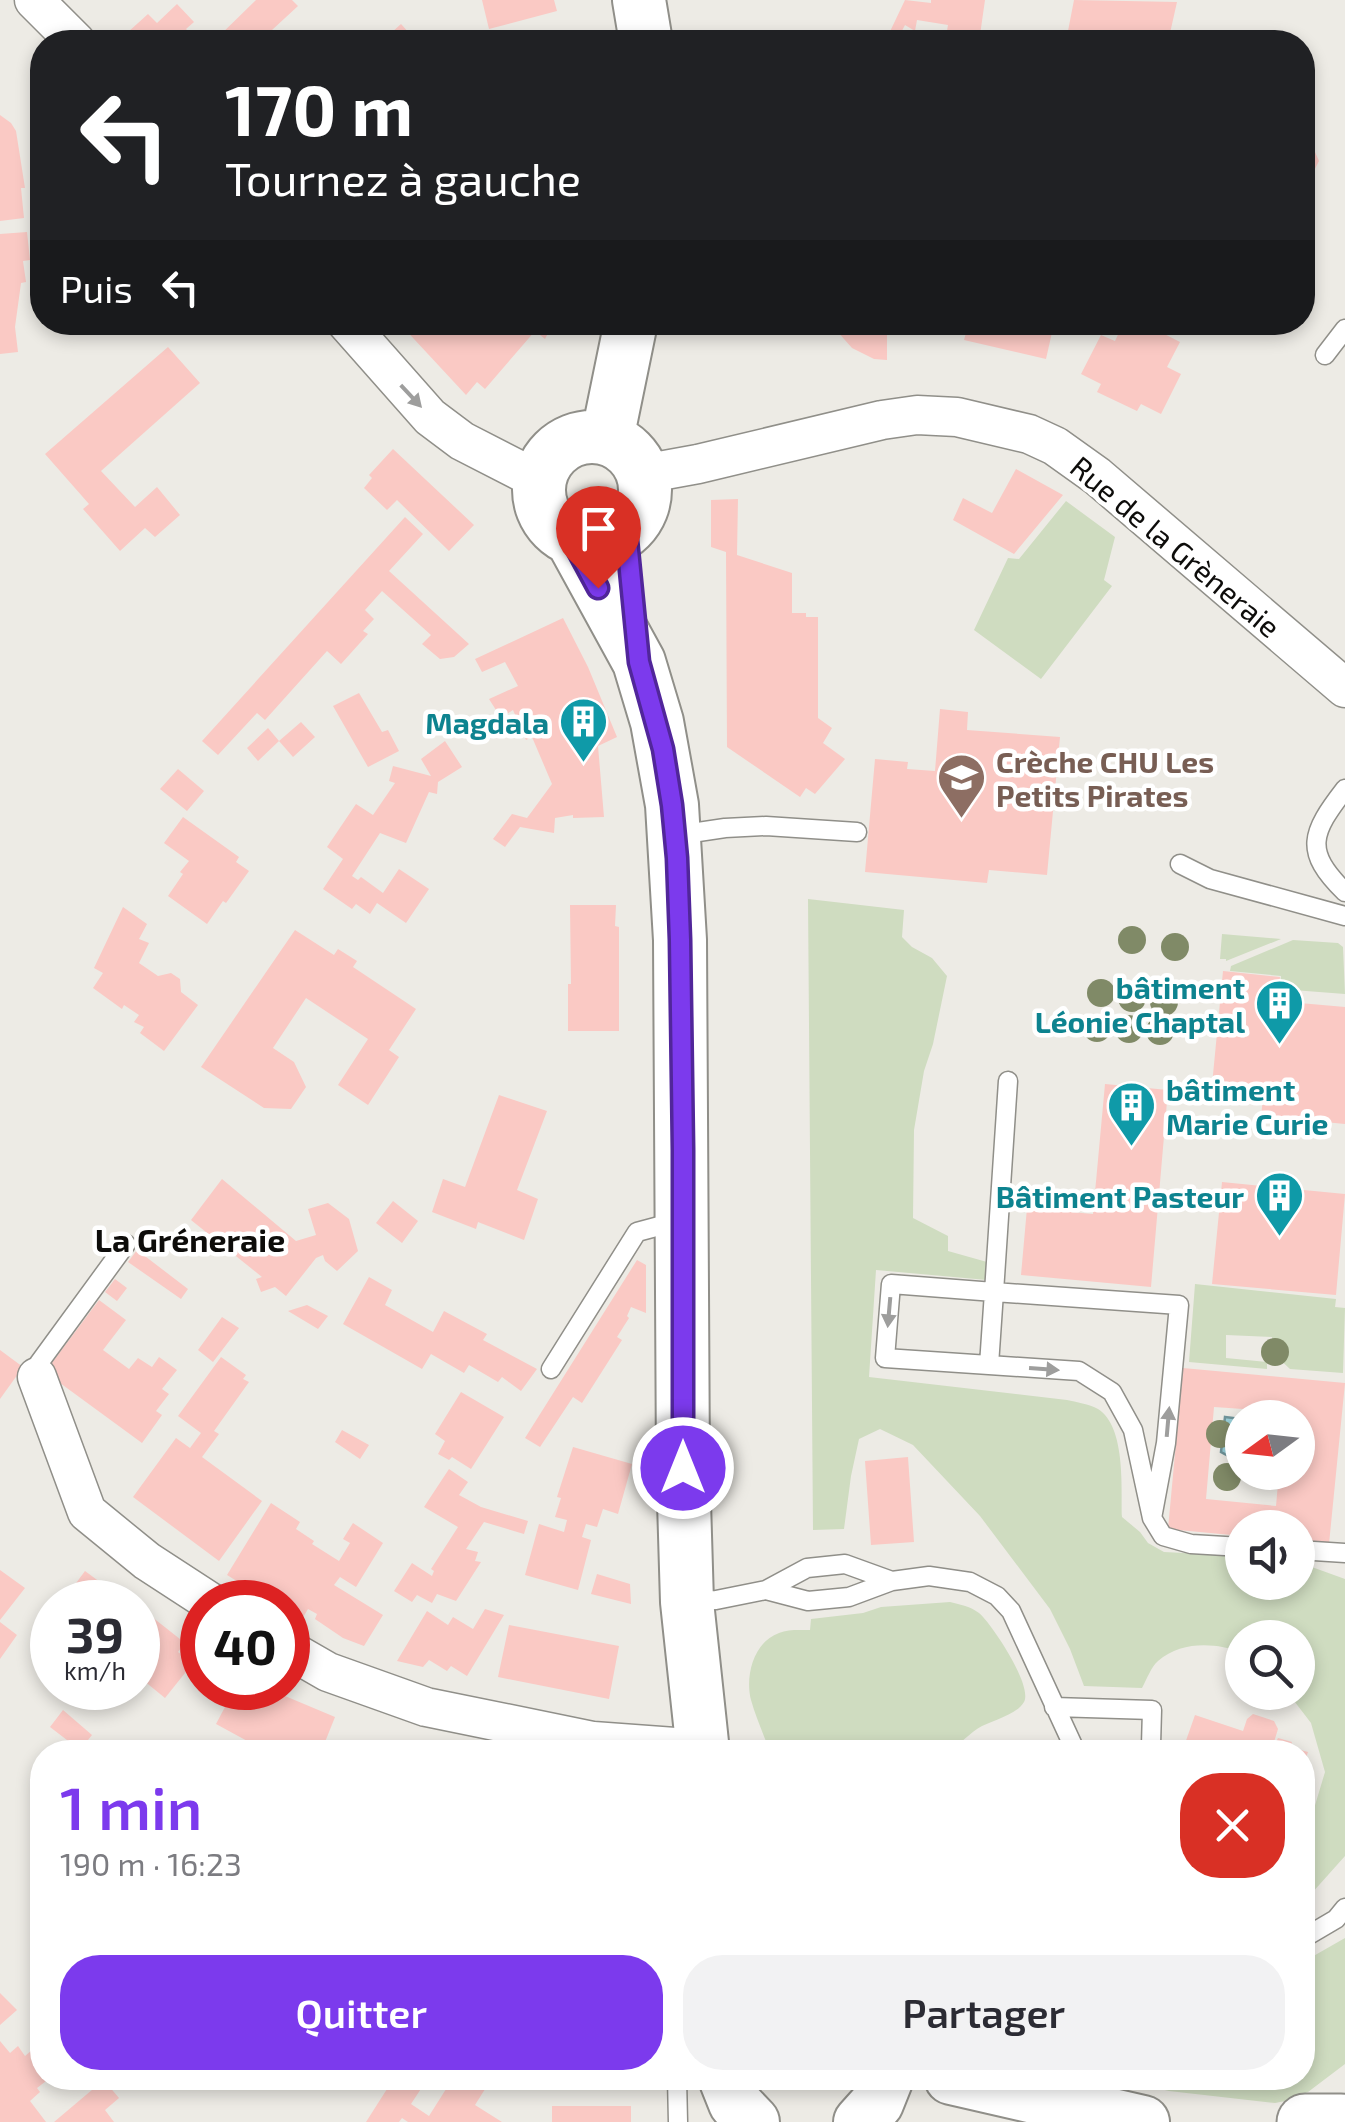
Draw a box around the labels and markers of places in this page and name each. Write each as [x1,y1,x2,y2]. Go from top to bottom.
pin [556,486,641,589]
building icon: Magdala [558,696,610,764]
place label: Magdala [425,704,549,740]
place label: Crèche CHU Les Petits Pirates [996,743,1214,813]
school or university icon: Crèche CHU Les Petits Pirates [935,752,987,820]
place label: bâtiment Léonie Chaptal [1035,969,1245,1039]
building icon: bâtiment Léonie Chaptal [1254,978,1306,1046]
place label: bâtiment Marie Curie [1166,1071,1328,1141]
building icon: bâtiment Marie Curie [1105,1080,1157,1148]
building icon: Bâtiment Pasteur [1253,1170,1305,1238]
place label: Bâtiment Pasteur [996,1178,1244,1214]

